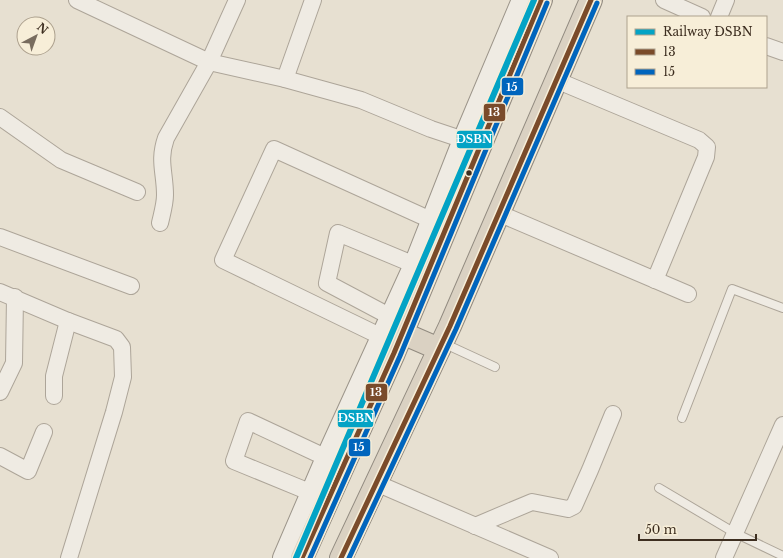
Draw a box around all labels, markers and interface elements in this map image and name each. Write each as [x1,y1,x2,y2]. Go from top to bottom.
north arrow [16,16,56,56]
legend [627,16,767,88]
text: N [34,20,52,38]
text: Railway ĐSBN [663,24,753,39]
text: 13 [663,44,676,59]
text: 15 [663,64,675,79]
line badge: 15 [501,77,524,96]
text: 15 [506,80,518,94]
line badge: 13 [483,103,506,122]
text: 13 [488,105,500,119]
line badge: ĐSBN [456,130,493,149]
text: ĐSBN [456,132,493,146]
unlabelled marker [464,168,474,178]
line badge: 13 [365,383,388,402]
text: 13 [370,385,382,399]
line badge: ĐSBN [337,409,374,428]
text: ĐSBN [338,411,375,425]
line badge: 15 [348,438,371,457]
text: 15 [353,440,365,454]
scale bar [639,516,756,542]
text: 50 m [645,522,677,537]

